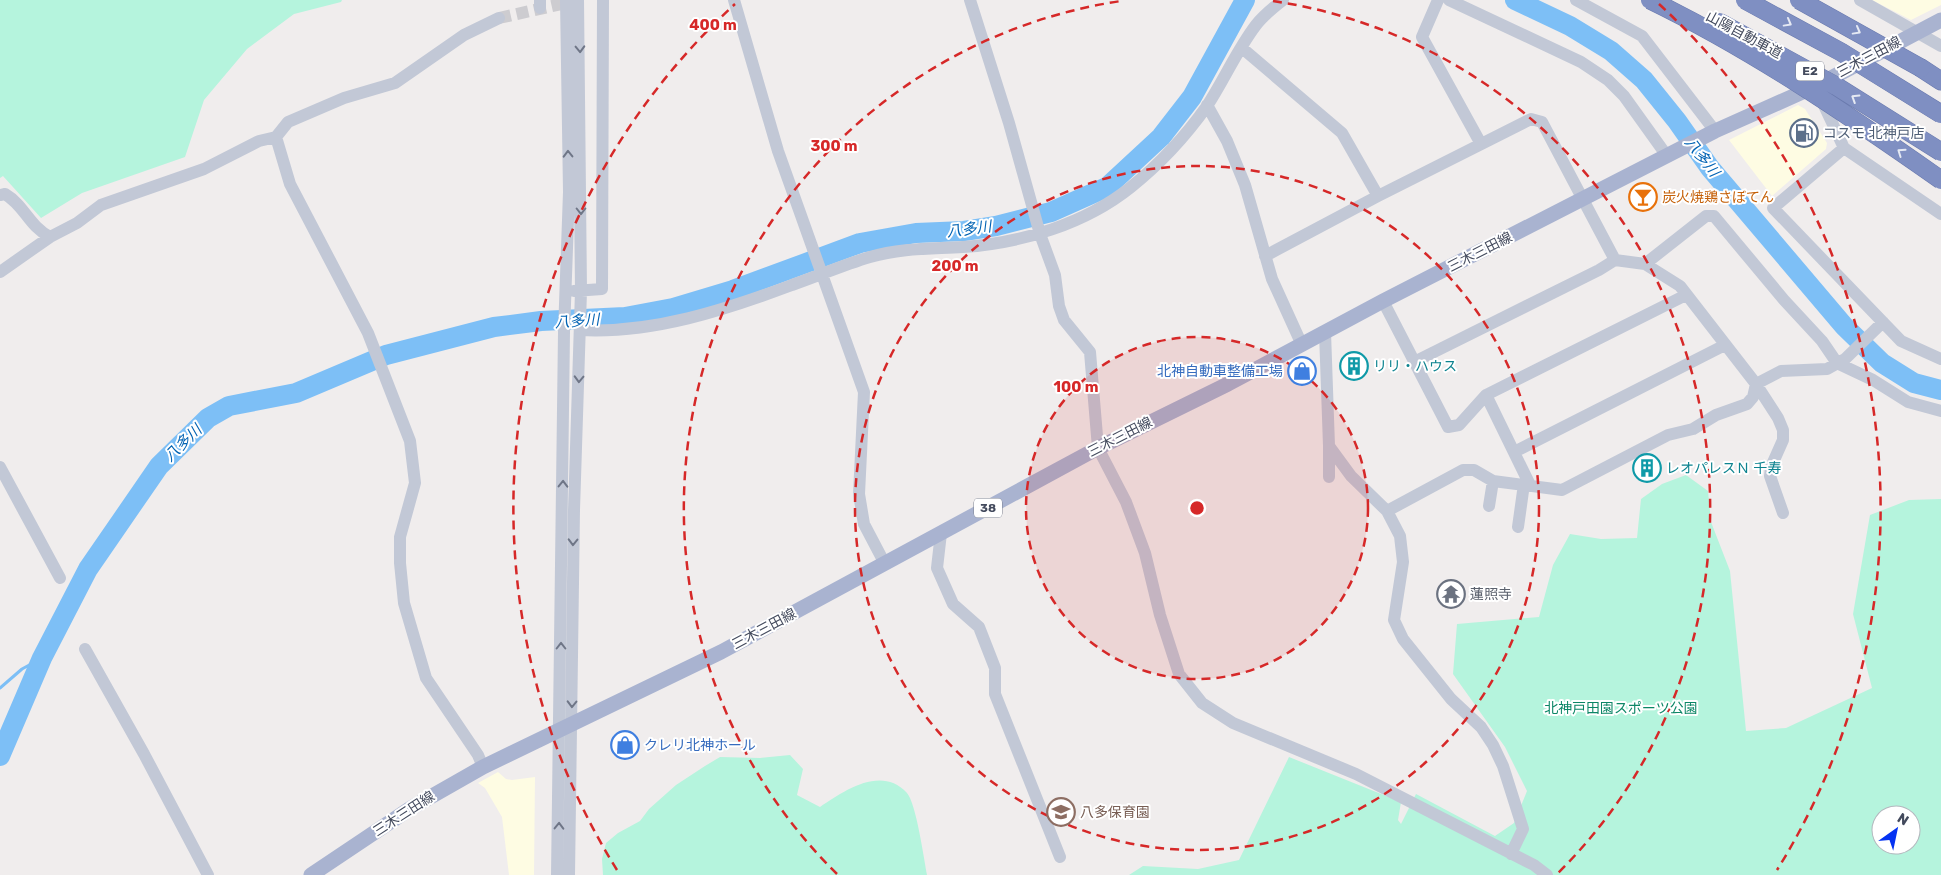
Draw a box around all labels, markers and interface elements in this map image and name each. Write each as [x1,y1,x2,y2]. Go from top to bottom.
street label: 山陽自動車道 [1703,8,1785,62]
text: 400 m [689,16,737,34]
one-way arrow [1783,17,1792,27]
one-way arrow [1852,25,1861,35]
street label: 三木三田線 [1834,33,1904,81]
one-way arrow [574,45,585,53]
road number: E2 [1796,61,1824,80]
one-way arrow [1852,95,1861,104]
fuel station icon: コスモ 北神戸店 [1789,118,1819,148]
place label: コスモ 北神戸店 [1823,125,1924,142]
water label: 八多川 [1681,134,1724,182]
text: 300 m [810,137,858,155]
one-way arrow [1897,149,1907,158]
one-way arrow [563,150,573,158]
bar icon: 炭火焼鶏さぼてん [1628,182,1658,212]
place label: 炭火焼鶏さぼてん [1662,189,1774,206]
one-way arrow [576,208,586,215]
water label: 八多川 [946,217,994,241]
street label: 三木三田線 [1445,229,1515,275]
text: 200 m [931,257,979,275]
water label: 八多川 [554,310,602,332]
building icon: リリ・ハウス [1339,351,1369,381]
shop icon: 北神自動車整備工場 [1287,356,1317,386]
place label: リリ・ハウス [1373,358,1457,375]
place label: 北神自動車整備工場 [1157,363,1283,380]
one-way arrow [573,375,584,383]
text: 100 m [1054,378,1098,396]
street label: 三木三田線 [1085,414,1155,460]
water label: 八多川 [161,420,207,465]
building icon: レオパレスＮ 千寿 [1632,453,1662,483]
place label: レオパレスＮ 千寿 [1666,460,1781,477]
one-way arrow [558,480,568,488]
road number: 38 [974,498,1002,518]
centre of rings [1188,499,1206,517]
one-way arrow [568,538,578,546]
temple icon: 蓮照寺 [1436,579,1466,609]
place label: 蓮照寺 [1470,586,1512,603]
street label: 三木三田線 [729,605,799,653]
one-way arrow [556,642,566,650]
one-way arrow [567,700,577,708]
park label: 北神戸田園スポーツ公園 [1544,700,1698,717]
shop icon: クレリ北神ホール [610,730,640,760]
place label: クレリ北神ホール [644,737,756,754]
street label: 三木三田線 [370,788,438,840]
school or university icon: 八多保育園 [1046,797,1076,827]
place label: 八多保育園 [1080,804,1150,821]
north arrow [1871,805,1921,855]
text: N [1894,810,1912,829]
one-way arrow [553,822,564,830]

